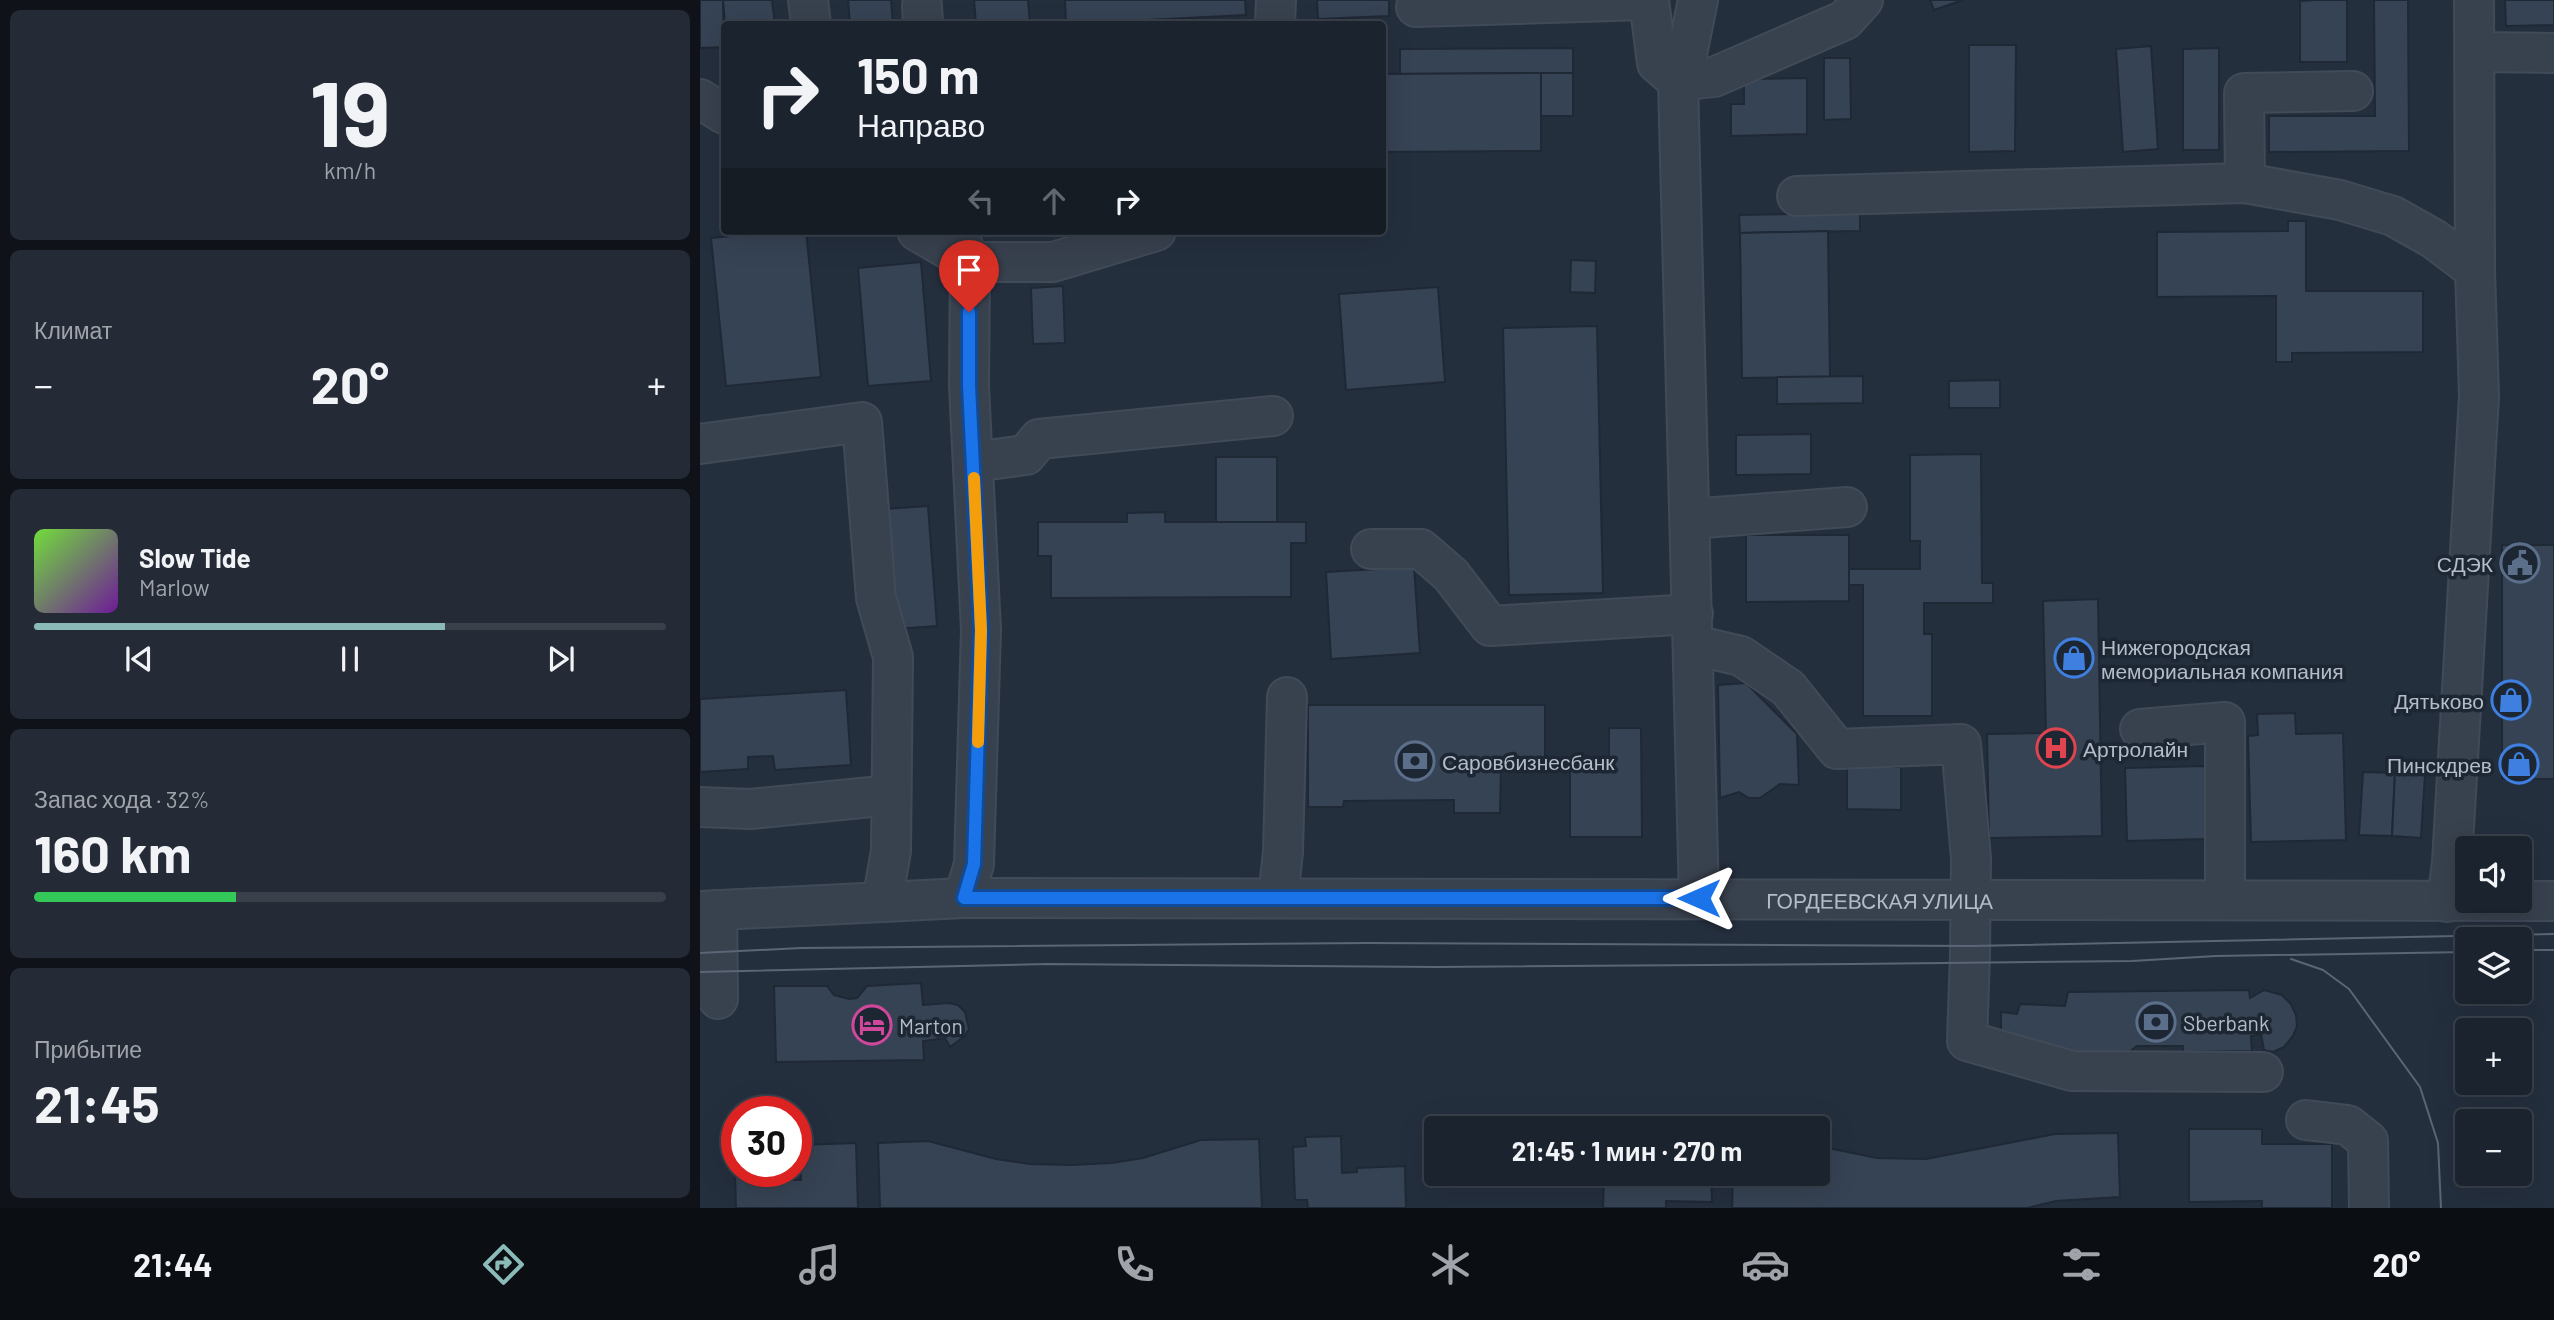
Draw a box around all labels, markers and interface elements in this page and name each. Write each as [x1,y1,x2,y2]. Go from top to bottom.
text: 150 m [857,45,979,104]
icon: right [742,49,833,140]
text: 19 [310,56,390,165]
text: Направо [857,105,985,143]
text: km/h [324,156,376,184]
icon: left [962,182,1000,220]
icon: ahead [1035,182,1073,220]
icon: right [1108,182,1146,220]
pin [939,240,999,312]
icon: arrive [950,251,988,289]
text: Климат [34,316,112,344]
text: 20° [311,352,389,414]
text: − [34,361,53,407]
text: + [647,361,666,407]
text: Slow Tide [139,542,251,573]
public building icon: СДЭК [2499,542,2541,584]
place label: СДЭК [2437,551,2494,576]
text: Marlow [139,573,210,601]
place label: Нижегородская мемориальная компания [2101,634,2344,683]
shop icon: Нижегородская мемориальная компания [2053,637,2095,679]
icon: previous [120,640,158,678]
icon: pause [331,640,369,678]
icon: next [542,640,580,678]
shop icon: Дятьково [2490,679,2532,721]
place label: Дятьково [2394,688,2484,713]
hospital icon: Артролайн [2035,727,2077,769]
place label: Артролайн [2083,736,2188,761]
bank icon: Саровбизнесбанк [1394,740,1436,782]
shop icon: Пинскдрев [2498,743,2540,785]
place label: Саровбизнесбанк [1442,749,1615,774]
place label: Пинскдрев [2387,752,2492,777]
text: Запас хода · 32% [34,785,209,813]
text: 160 km [34,821,192,883]
map controls [2455,836,2532,1186]
button: sound [2455,836,2532,913]
position arrow [1662,861,1736,935]
street label: ГОРДЕЕВСКАЯ УЛИЦА [1766,887,1993,912]
button: layers [2455,927,2532,1004]
bank icon: Sberbank [2135,1001,2177,1043]
hotel icon: Marton [851,1004,893,1046]
place label: Sberbank [2183,1010,2269,1035]
place label: Marton [899,1013,963,1038]
button: + [2455,1018,2532,1095]
text: Прибытие [34,1035,142,1063]
text: 21:45 [34,1071,160,1133]
speed limit sign: 30 [721,1096,812,1187]
button: − [2455,1109,2532,1186]
text: 21:45 · 1 мин · 270 m [1512,1135,1742,1166]
icon: directions [479,1240,528,1289]
icon: music [795,1240,844,1289]
icon: phone [1110,1240,1159,1289]
icon: climate [1426,1240,1475,1289]
icon: car [1741,1240,1790,1289]
icon: filters [2057,1240,2106,1289]
text: 21:44 [133,1245,213,1283]
text: 20° [2372,1245,2421,1283]

